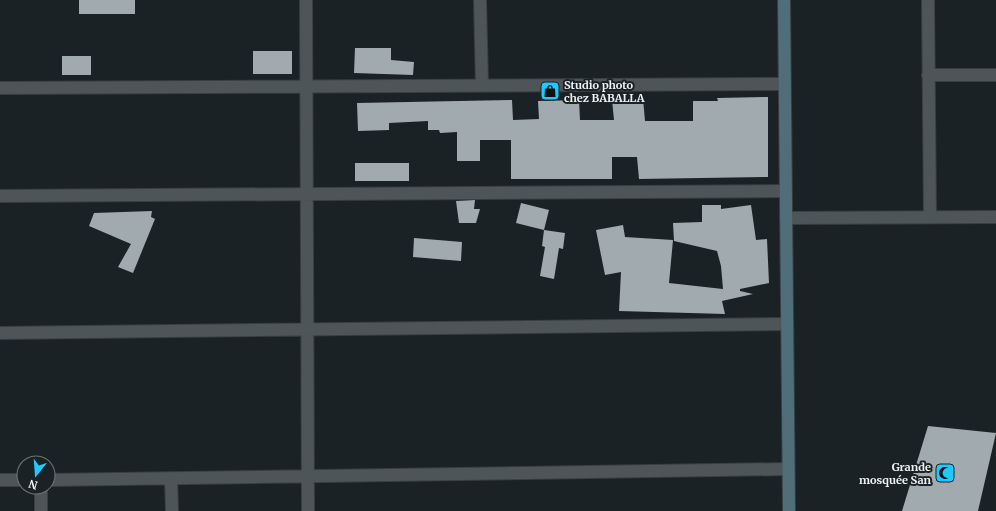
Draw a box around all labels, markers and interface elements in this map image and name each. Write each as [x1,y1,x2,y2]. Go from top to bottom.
place label: Studio photo chez BABALLA [564,78,645,105]
shop icon: Studio photo chez BABALLA [539,80,561,102]
north arrow [16,455,56,495]
place label: Grande mosquée San [859,460,932,487]
mosque icon: Grande mosquée San [934,462,956,484]
text: N [27,477,39,493]

